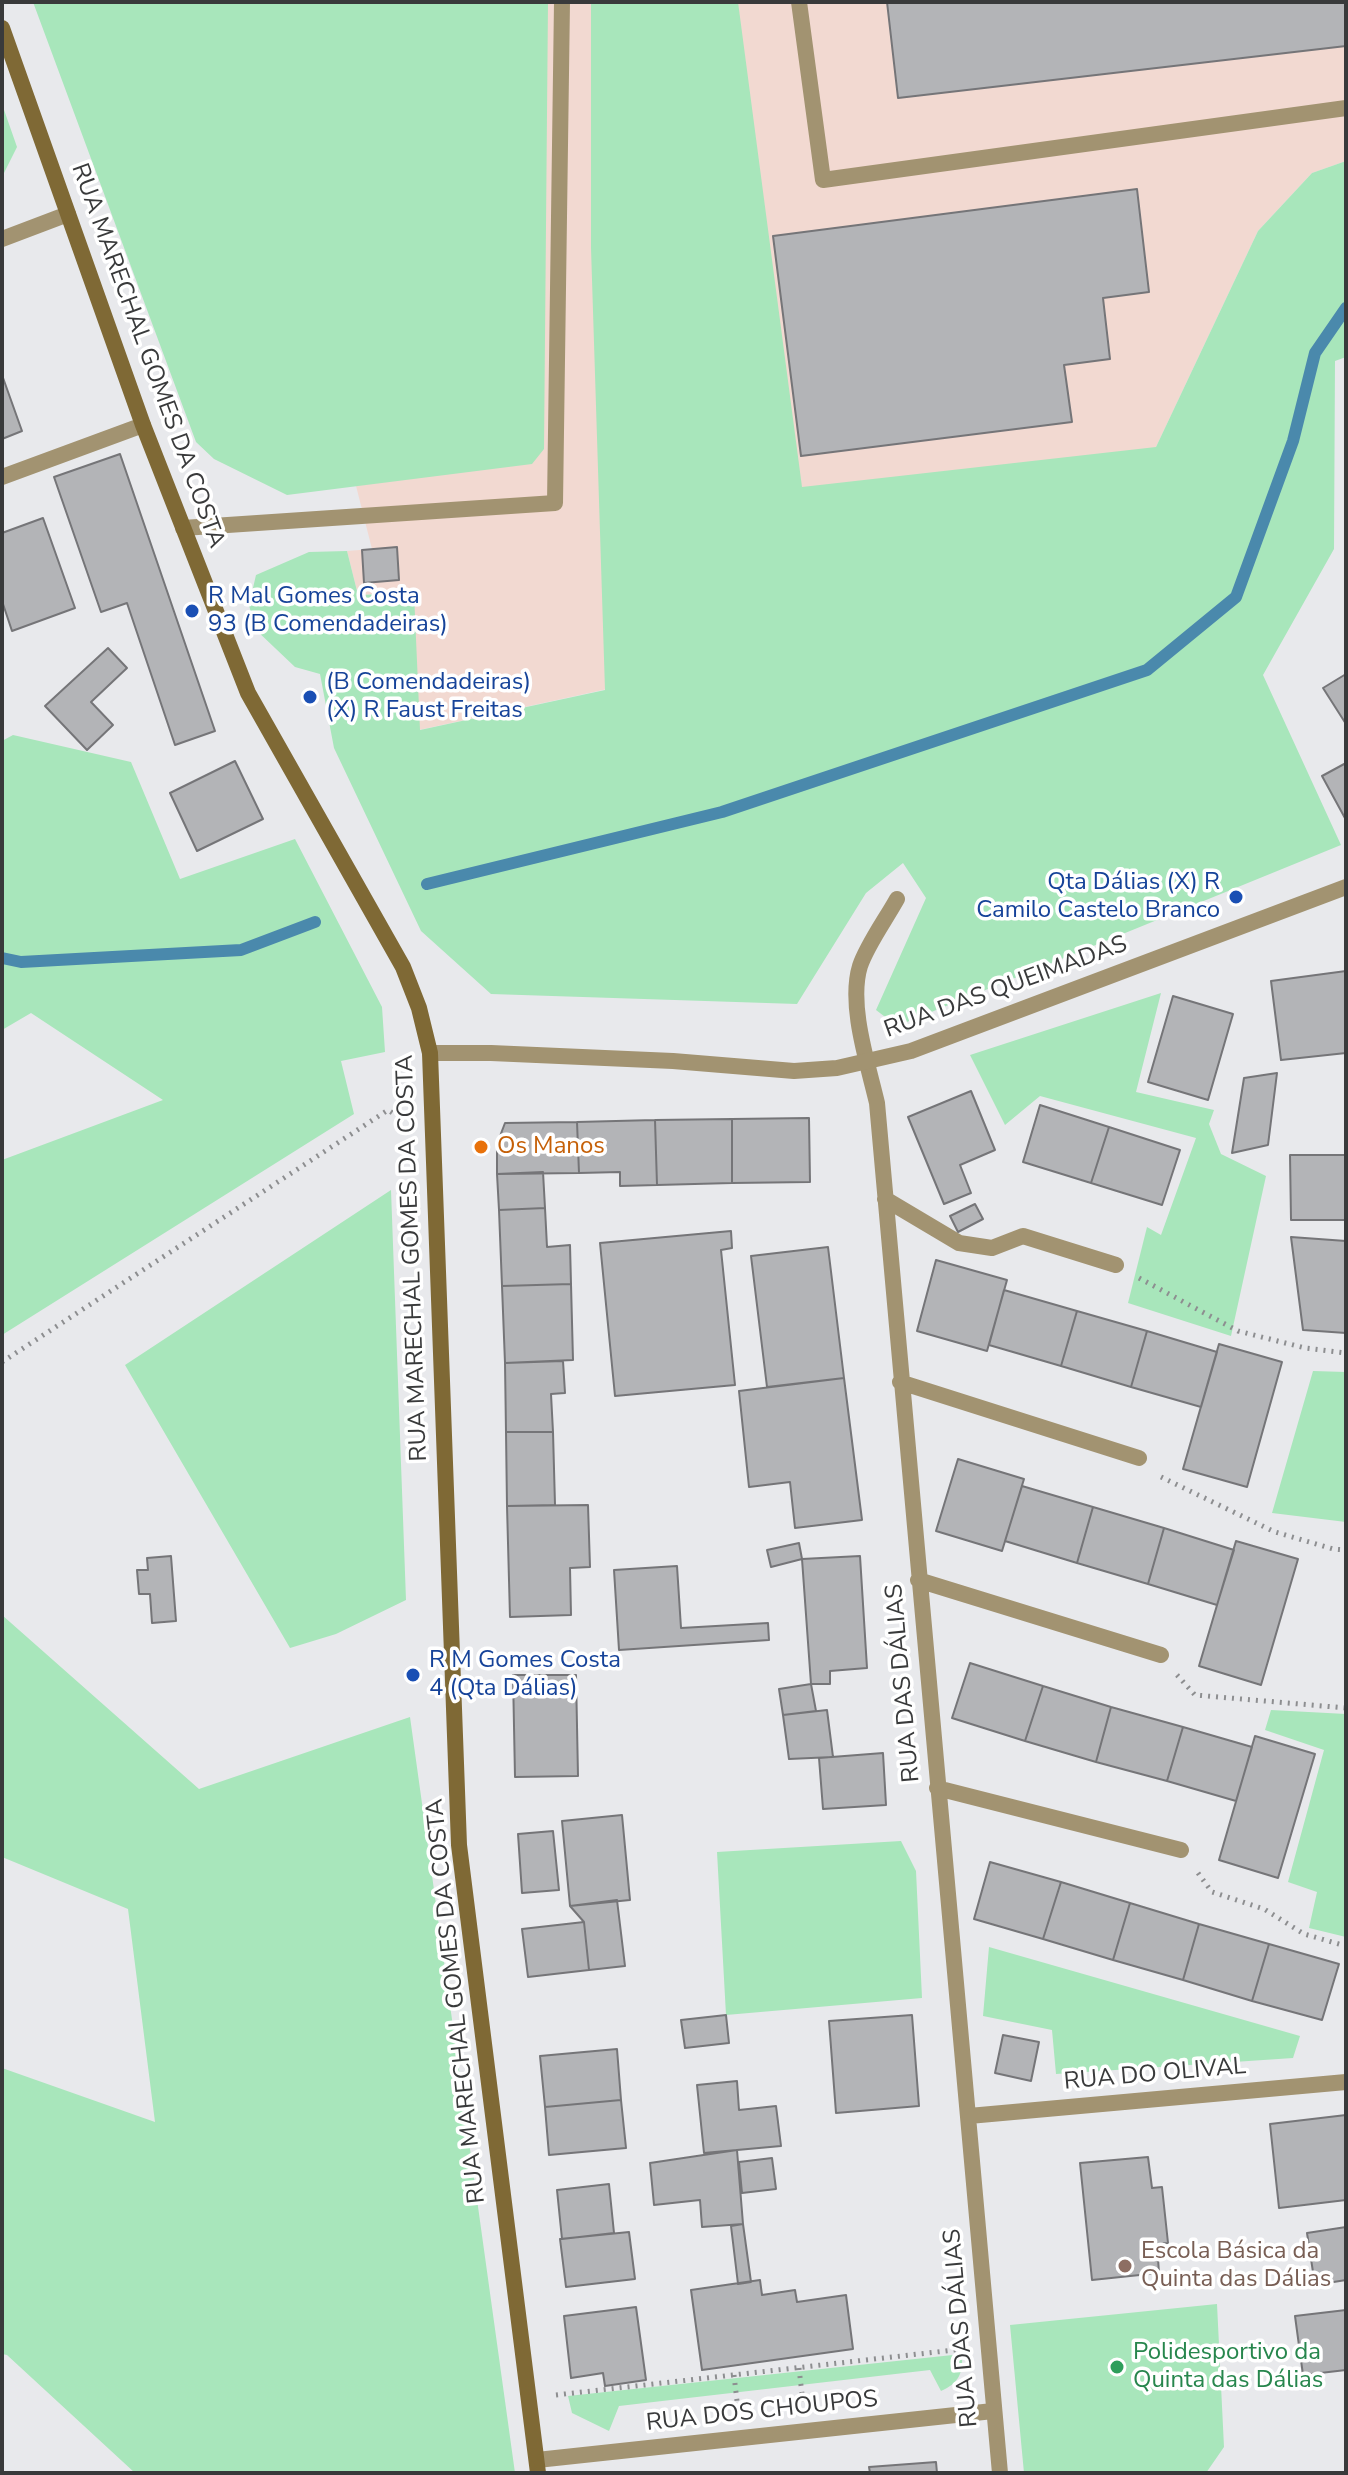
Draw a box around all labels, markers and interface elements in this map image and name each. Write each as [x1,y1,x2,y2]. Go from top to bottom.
street label: RUA MARECHAL GOMES DA COSTA [64,160,230,552]
place label: R Mal Gomes Costa 93 (B Comendadeiras) [208,583,448,639]
marker: R Mal Gomes Costa 93 (B Comendadeiras) [183,602,201,620]
place label: (B Comendadeiras) (X) R Faust Freitas [326,669,531,725]
marker: (B Comendadeiras) (X) R Faust Freitas [301,688,319,706]
place label: Qta Dálias (X) R Camilo Castelo Branco [976,869,1220,925]
marker: Qta Dálias (X) R Camilo Castelo Branco [1227,888,1245,906]
street label: RUA DAS QUEIMADAS [881,931,1131,1045]
street label: RUA MARECHAL GOMES DA COSTA [392,1054,434,1462]
place label: Os Manos [497,1133,605,1161]
marker: Os Manos [472,1138,490,1156]
street label: RUA DAS DÁLIAS [881,1583,927,1783]
place label: R M Gomes Costa 4 (Qta Dálias) [429,1647,621,1703]
marker: R M Gomes Costa 4 (Qta Dálias) [404,1666,422,1684]
street label: RUA MARECHAL GOMES DA COSTA [421,1797,493,2205]
street label: RUA DO OLIVAL [1063,2053,1247,2097]
street label: RUA DAS DÁLIAS [939,2228,985,2428]
place label: Escola Básica da Quinta das Dálias [1141,2238,1331,2294]
marker: Escola Básica da Quinta das Dálias [1116,2257,1134,2275]
place label: Polidesportivo da Quinta das Dálias [1133,2339,1323,2395]
marker: Polidesportivo da Quinta das Dálias [1108,2358,1126,2376]
street label: RUA DOS CHOUPOS [645,2386,879,2438]

